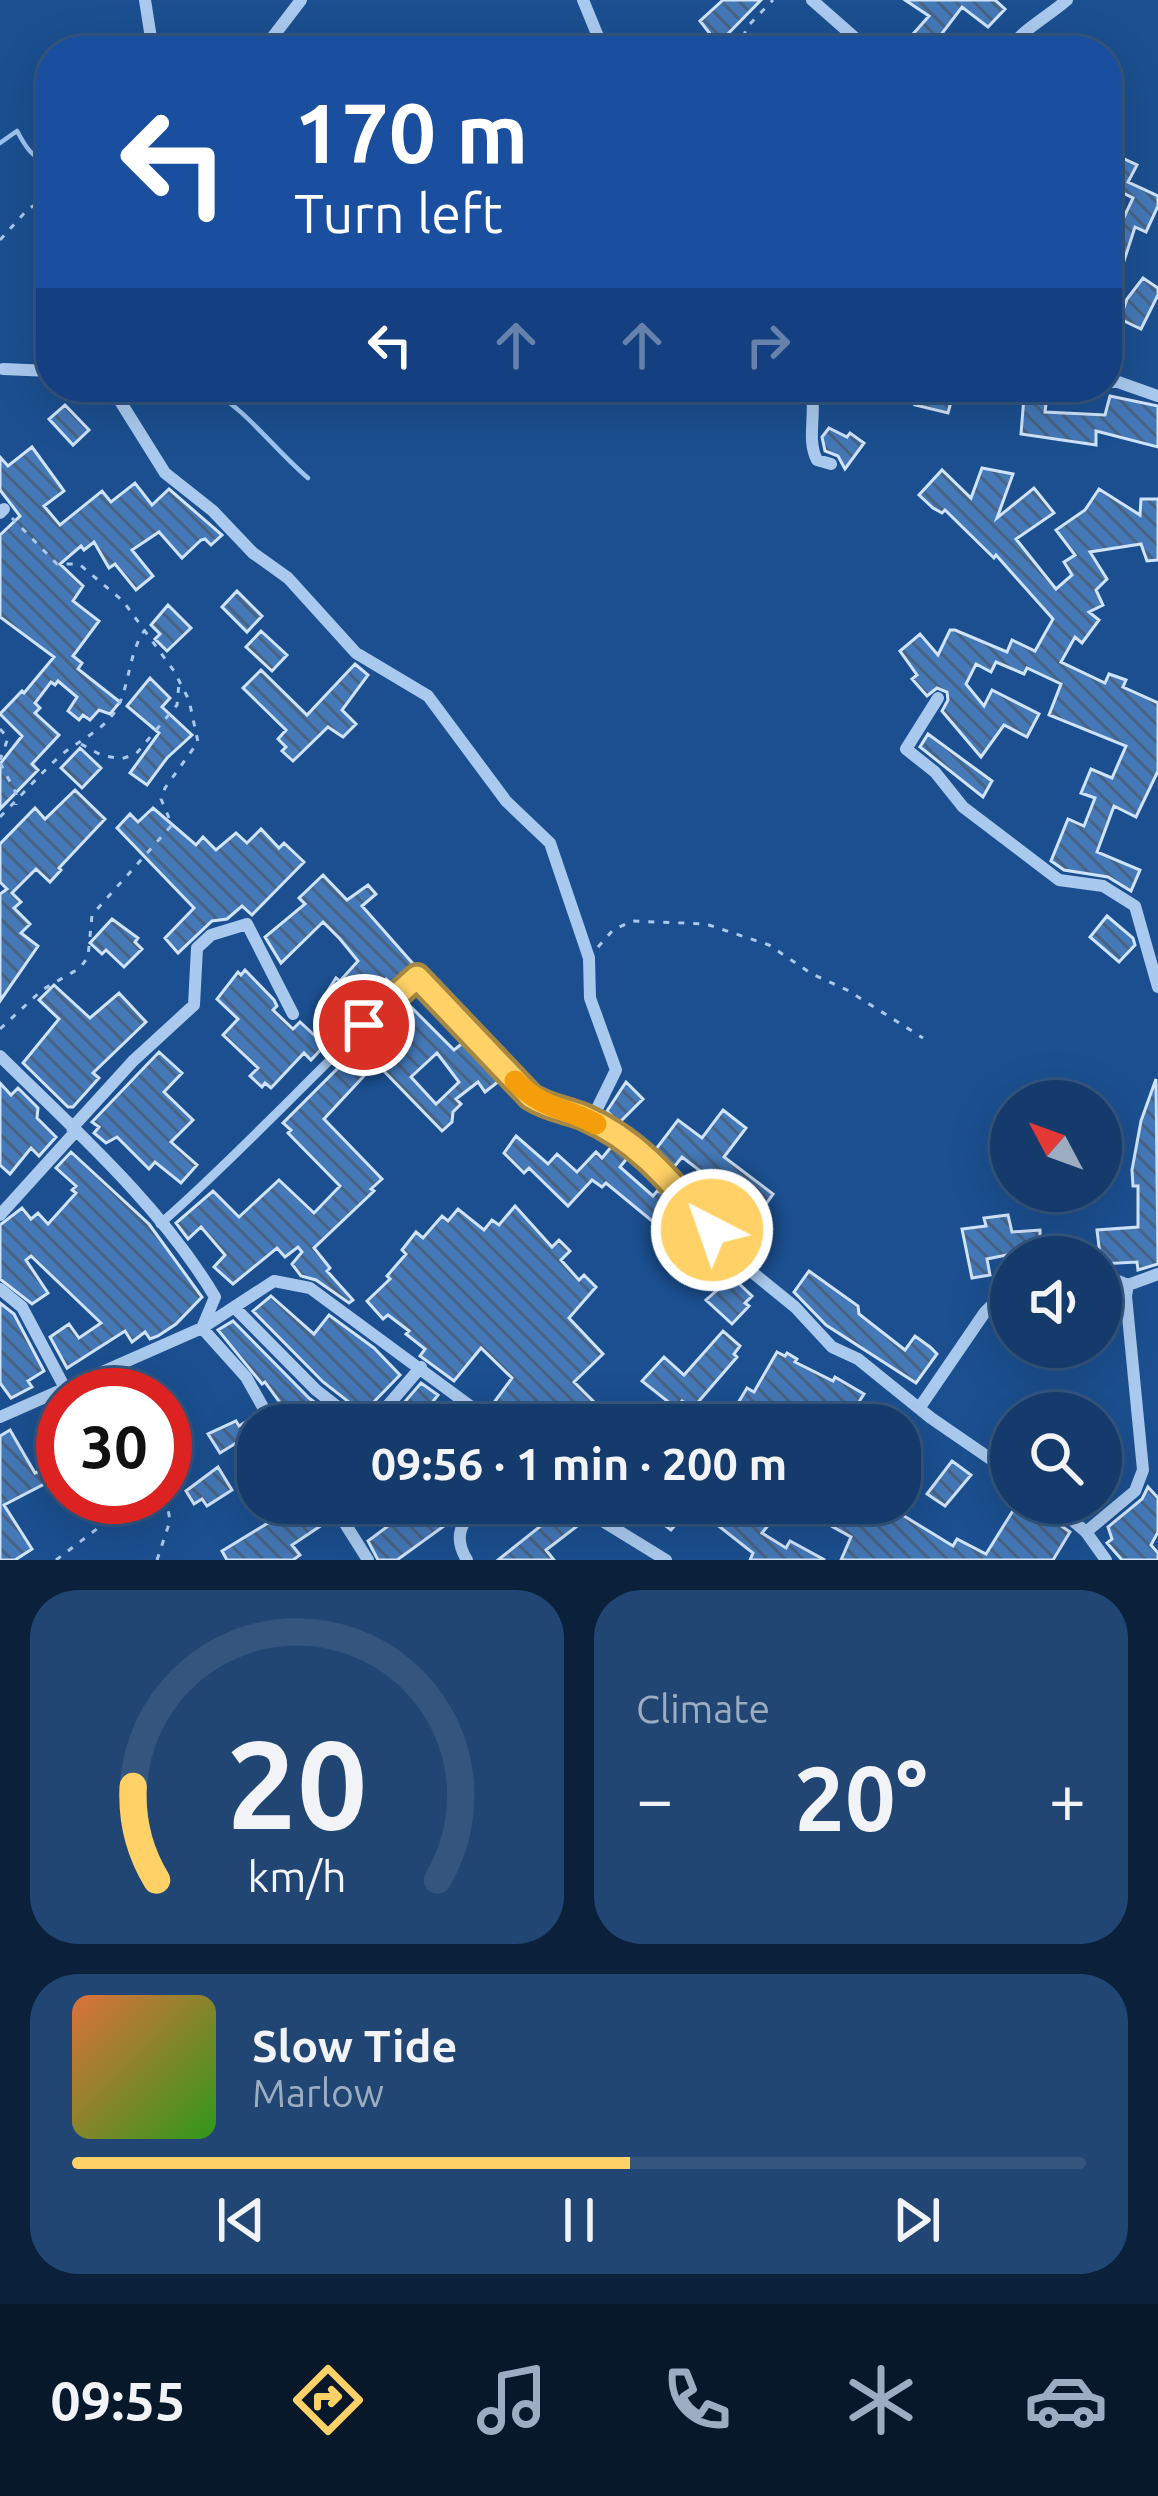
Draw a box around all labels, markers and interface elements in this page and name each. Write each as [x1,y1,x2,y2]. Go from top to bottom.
icon: left [96,84,252,240]
text: 170 m [294,85,528,179]
text: Turn left [294,183,503,243]
icon: left [357,312,423,378]
icon: ahead [483,312,549,378]
icon: ahead [609,312,675,378]
icon: right [735,312,801,378]
pin [313,974,415,1076]
icon: arrive [331,992,397,1058]
north arrow [990,1080,1122,1212]
map controls [990,1080,1122,1524]
position arrow [649,1167,775,1293]
button: sound [990,1236,1122,1368]
speed limit sign: 30 [36,1368,192,1524]
button: search [990,1392,1122,1524]
text: 09:56 · 1 min · 200 m [371,1438,787,1489]
text: Climate [636,1687,770,1730]
text: 20 [227,1713,367,1853]
text: 20° [794,1747,928,1848]
text: − [636,1761,673,1835]
text: + [1049,1761,1086,1835]
text: km/h [247,1852,347,1900]
text: Slow Tide [252,2020,457,2071]
text: Marlow [252,2071,384,2114]
icon: previous [208,2187,274,2253]
icon: pause [546,2187,612,2253]
icon: next [884,2187,950,2253]
icon: directions [286,2358,370,2442]
icon: music [470,2358,554,2442]
icon: phone [655,2358,739,2442]
icon: climate [839,2358,923,2442]
icon: car [1024,2358,1108,2442]
text: 09:55 [50,2370,185,2430]

